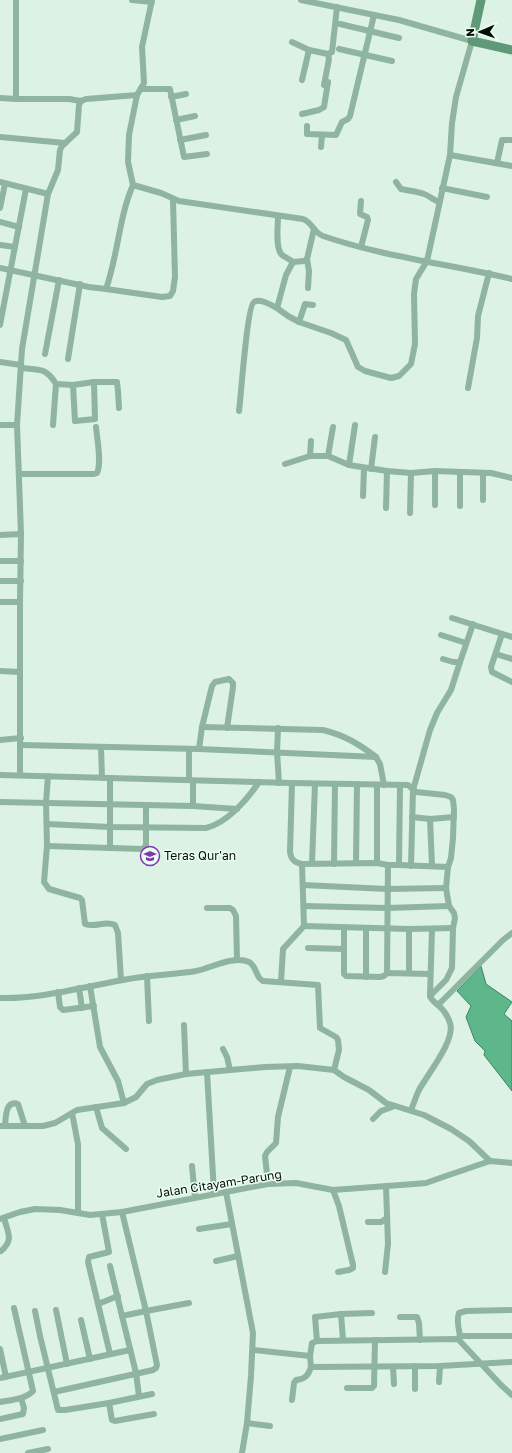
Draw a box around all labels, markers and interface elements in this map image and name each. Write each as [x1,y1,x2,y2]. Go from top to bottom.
north arrow [460,12,500,52]
text: N [463,28,476,37]
school or university icon: Teras Qur'an [139,845,161,867]
place label: Teras Qur'an [164,848,236,863]
street label: Jalan Citayam-Parung [155,1166,283,1201]

